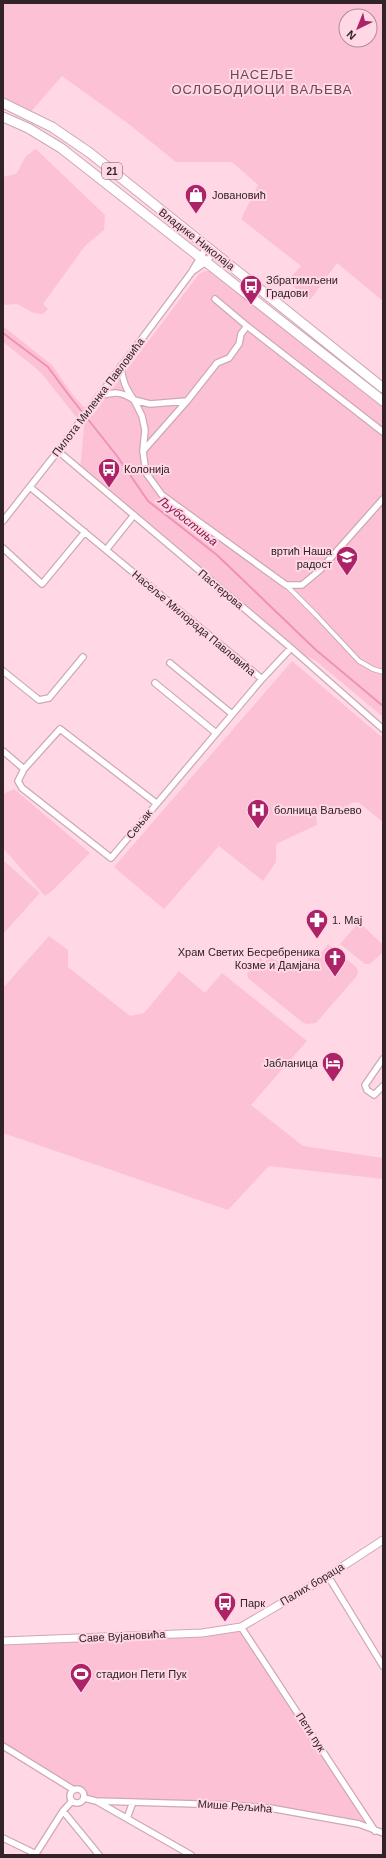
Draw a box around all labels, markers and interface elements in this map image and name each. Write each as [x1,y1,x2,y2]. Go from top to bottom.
north arrow [338,8,378,48]
text: N [344,28,358,42]
district label: НАСЕЉЕ ОСЛОБОДИОЦИ ВАЉЕВА [172,67,353,97]
road number: 21 [102,163,122,179]
shop icon: Јовановић [183,182,209,215]
place label: Јовановић [212,189,266,201]
street label: Владике Николаја [157,206,238,273]
bus stop icon: Збратимљени Градови [238,273,264,306]
place label: Збратимљени Градови [266,274,338,299]
street label: Пилота Миленка Павловића [50,335,147,459]
bus stop icon: Колонија [96,456,122,489]
place label: Колонија [124,463,171,475]
water label: Љубостиња [155,493,221,549]
school or university icon: вртић Наша радост [334,544,360,577]
place label: вртић Наша радост [271,545,333,570]
street label: Пастерова [196,567,246,612]
street label: Насеље Милорада Павловића [130,568,259,679]
hospital icon: болница Ваљево [245,797,271,830]
place label: болница Ваљево [274,804,362,816]
street label: Сењак [124,807,154,841]
pharmacy icon: 1. Мај [304,907,330,940]
place label: 1. Мај [332,914,362,926]
church icon: Храм Светих Бесребреника Козме и Дамјана [322,945,348,978]
place label: Храм Светих Бесребреника Козме и Дамјана [178,946,321,971]
hotel icon: Јабланица [320,1050,346,1083]
place label: Јабланица [263,1057,319,1069]
street label: Палих бораца [278,1560,347,1608]
bus stop icon: Парк [212,1590,238,1623]
place label: Парк [240,1597,265,1609]
street label: Саве Вујановића [78,1628,167,1644]
sports icon: стадион Пети Пук [68,1661,94,1694]
place label: стадион Пети Пук [96,1668,187,1680]
street label: Пети пук [294,1710,328,1754]
street label: Мише Рељића [197,1797,274,1815]

